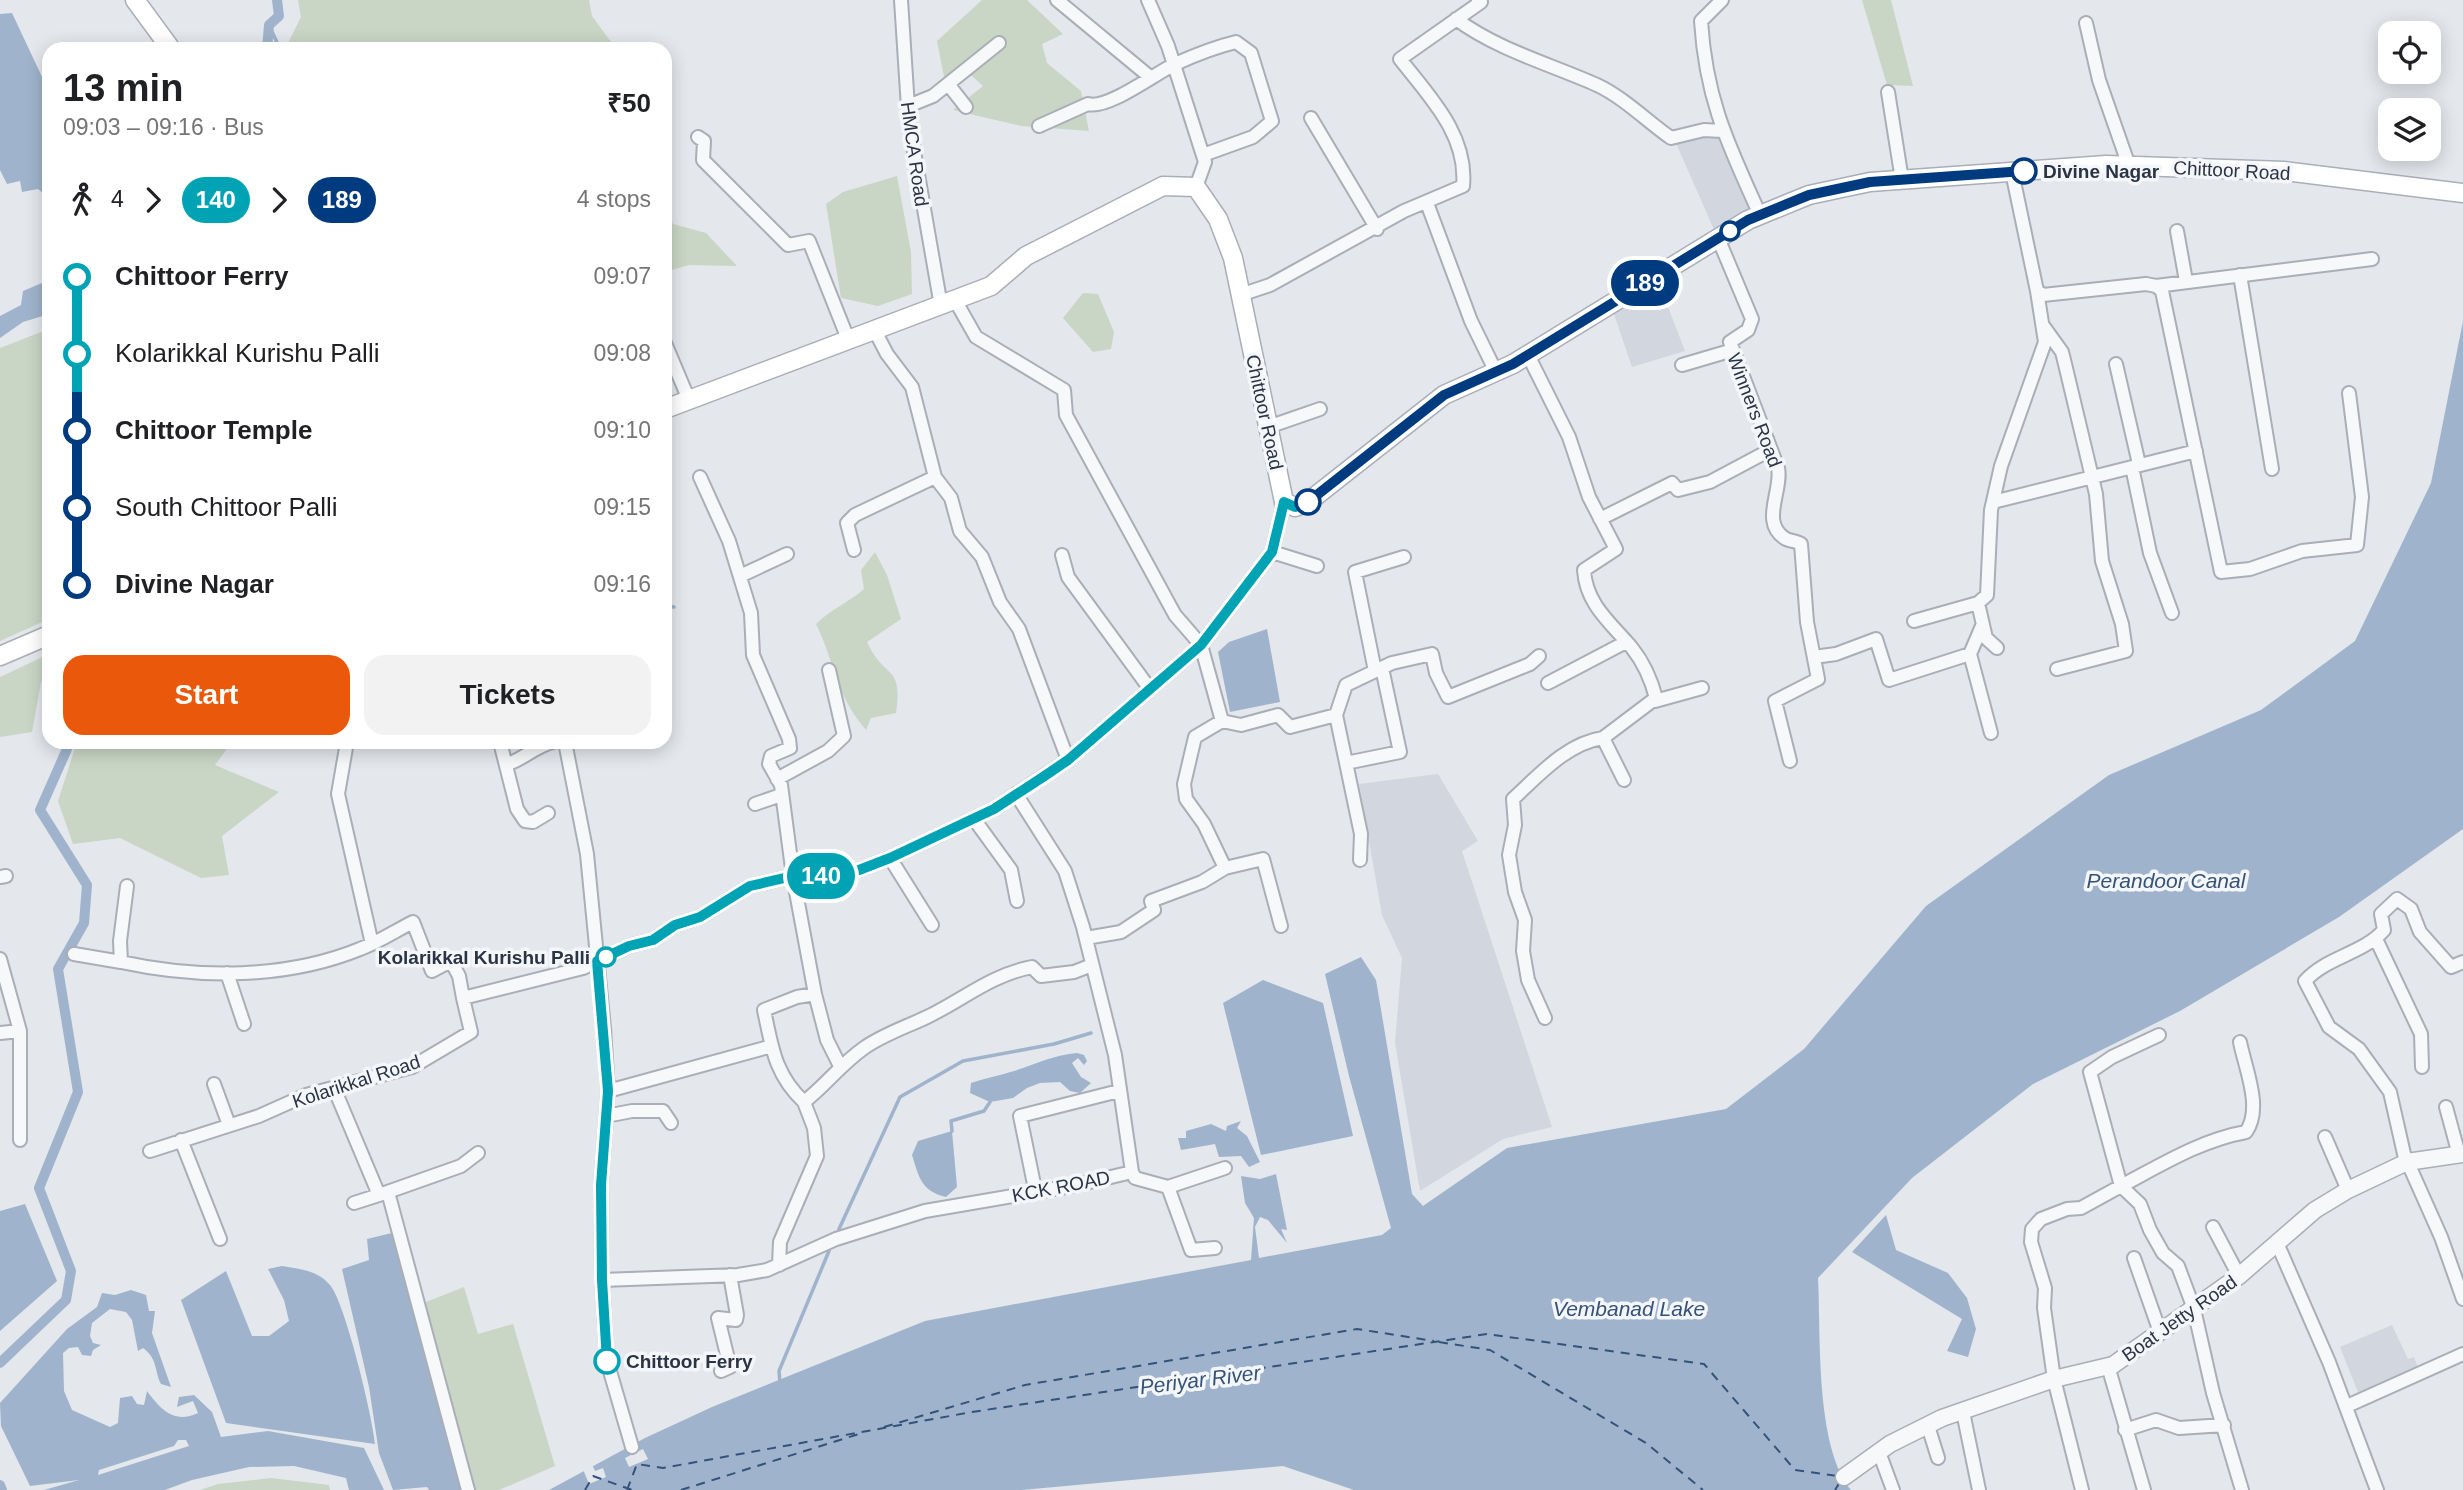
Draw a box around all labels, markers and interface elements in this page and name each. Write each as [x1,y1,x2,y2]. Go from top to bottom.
map controls [2378,21,2441,161]
button: locate [2378,21,2441,84]
text: 13 min [63,67,183,109]
text: ₹50 [607,88,651,118]
button: layers [2378,98,2441,161]
street label: HMCA Road [897,100,932,208]
text: 09:03 – 09:16 · Bus [63,114,264,140]
street label: Chittoor Road [2173,157,2291,184]
marker: Divine Nagar [2011,158,2037,184]
place label: Divine Nagar [2043,161,2160,182]
icon: walk [63,181,101,219]
icon: forward [134,181,172,219]
icon: forward [260,181,298,219]
text: 4 [111,186,124,212]
text: 140 [196,186,236,213]
text: 189 [322,186,362,213]
text: 4 stops [577,186,651,212]
unlabelled marker [1720,221,1740,241]
line badge: 189 [1605,260,1685,306]
text: Chittoor Ferry [115,261,288,291]
text: 09:07 [593,263,651,289]
text: 189 [1625,269,1665,296]
text: Kolarikkal Kurishu Palli [115,338,379,368]
text: 09:08 [593,340,651,366]
street label: Winners Road [1723,350,1786,470]
street label: Chittoor Road [1242,353,1287,472]
text: Chittoor Temple [115,415,312,445]
text: 09:10 [593,417,651,443]
unlabelled marker [1295,489,1321,515]
text: South Chittoor Palli [115,492,338,522]
text: 09:15 [593,494,651,520]
text: Divine Nagar [115,569,274,599]
text: 09:16 [593,571,651,597]
button: Start [63,655,350,735]
button: Tickets [364,655,651,735]
line badge: 140 [781,853,861,899]
text: 140 [801,862,841,889]
water label: Perandoor Canal [2087,869,2247,892]
place label: Kolarikkal Kurishu Palli [378,947,590,968]
marker: Kolarikkal Kurishu Palli [596,947,616,967]
street label: Kolarikkal Road [290,1051,423,1112]
street label: KCK ROAD [1010,1167,1112,1206]
street label: Boat Jetty Road [2118,1271,2241,1366]
water label: Vembanad Lake [1553,1297,1705,1320]
marker: Chittoor Ferry [594,1348,620,1374]
place label: Chittoor Ferry [626,1351,753,1372]
water label: Periyar River [1138,1361,1263,1398]

